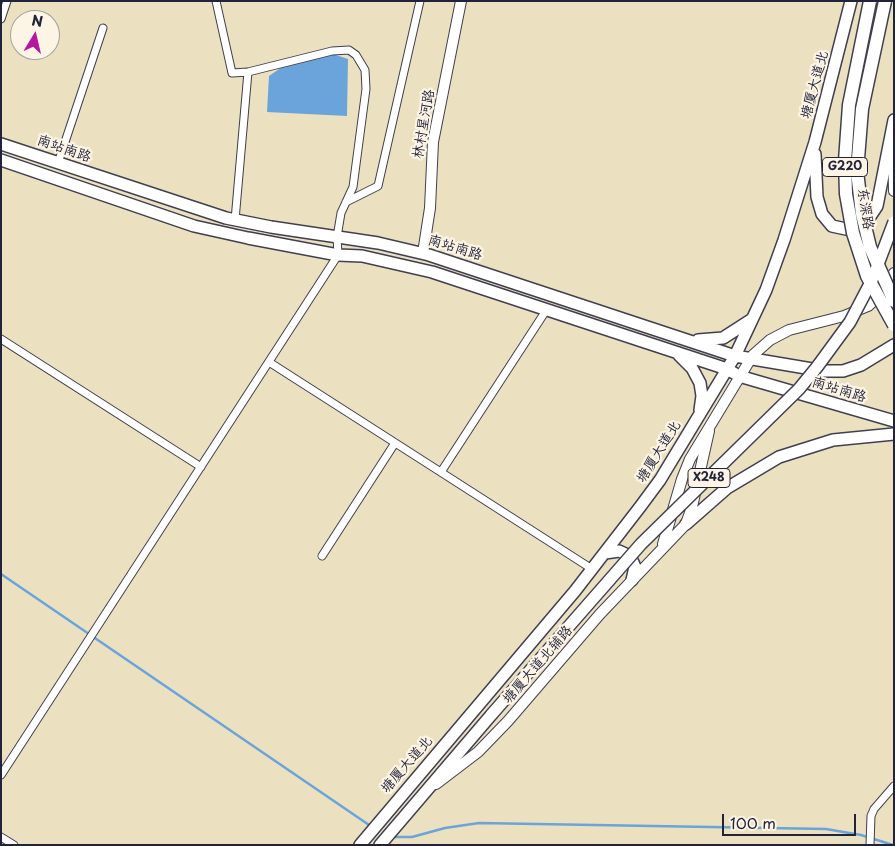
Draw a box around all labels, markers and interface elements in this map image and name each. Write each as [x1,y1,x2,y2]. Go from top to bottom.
text: N [30,9,44,32]
north arrow [10,10,60,60]
street label: 塘厦大道北 [798,49,832,121]
street label: 林村星河路 [410,88,438,160]
street label: 南站南路 [35,132,93,166]
road number: G220 [822,158,868,176]
street label: 东深路 [853,187,877,231]
street label: 南站南路 [426,232,484,264]
street label: 南站南路 [810,374,868,406]
street label: 塘厦大道北 [633,418,685,486]
road number: X248 [688,468,730,488]
street label: 塘厦大道北辅路 [500,623,576,707]
street label: 塘厦大道北 [378,733,436,797]
scale bar [725,804,859,836]
text: 100 m [730,811,776,834]

